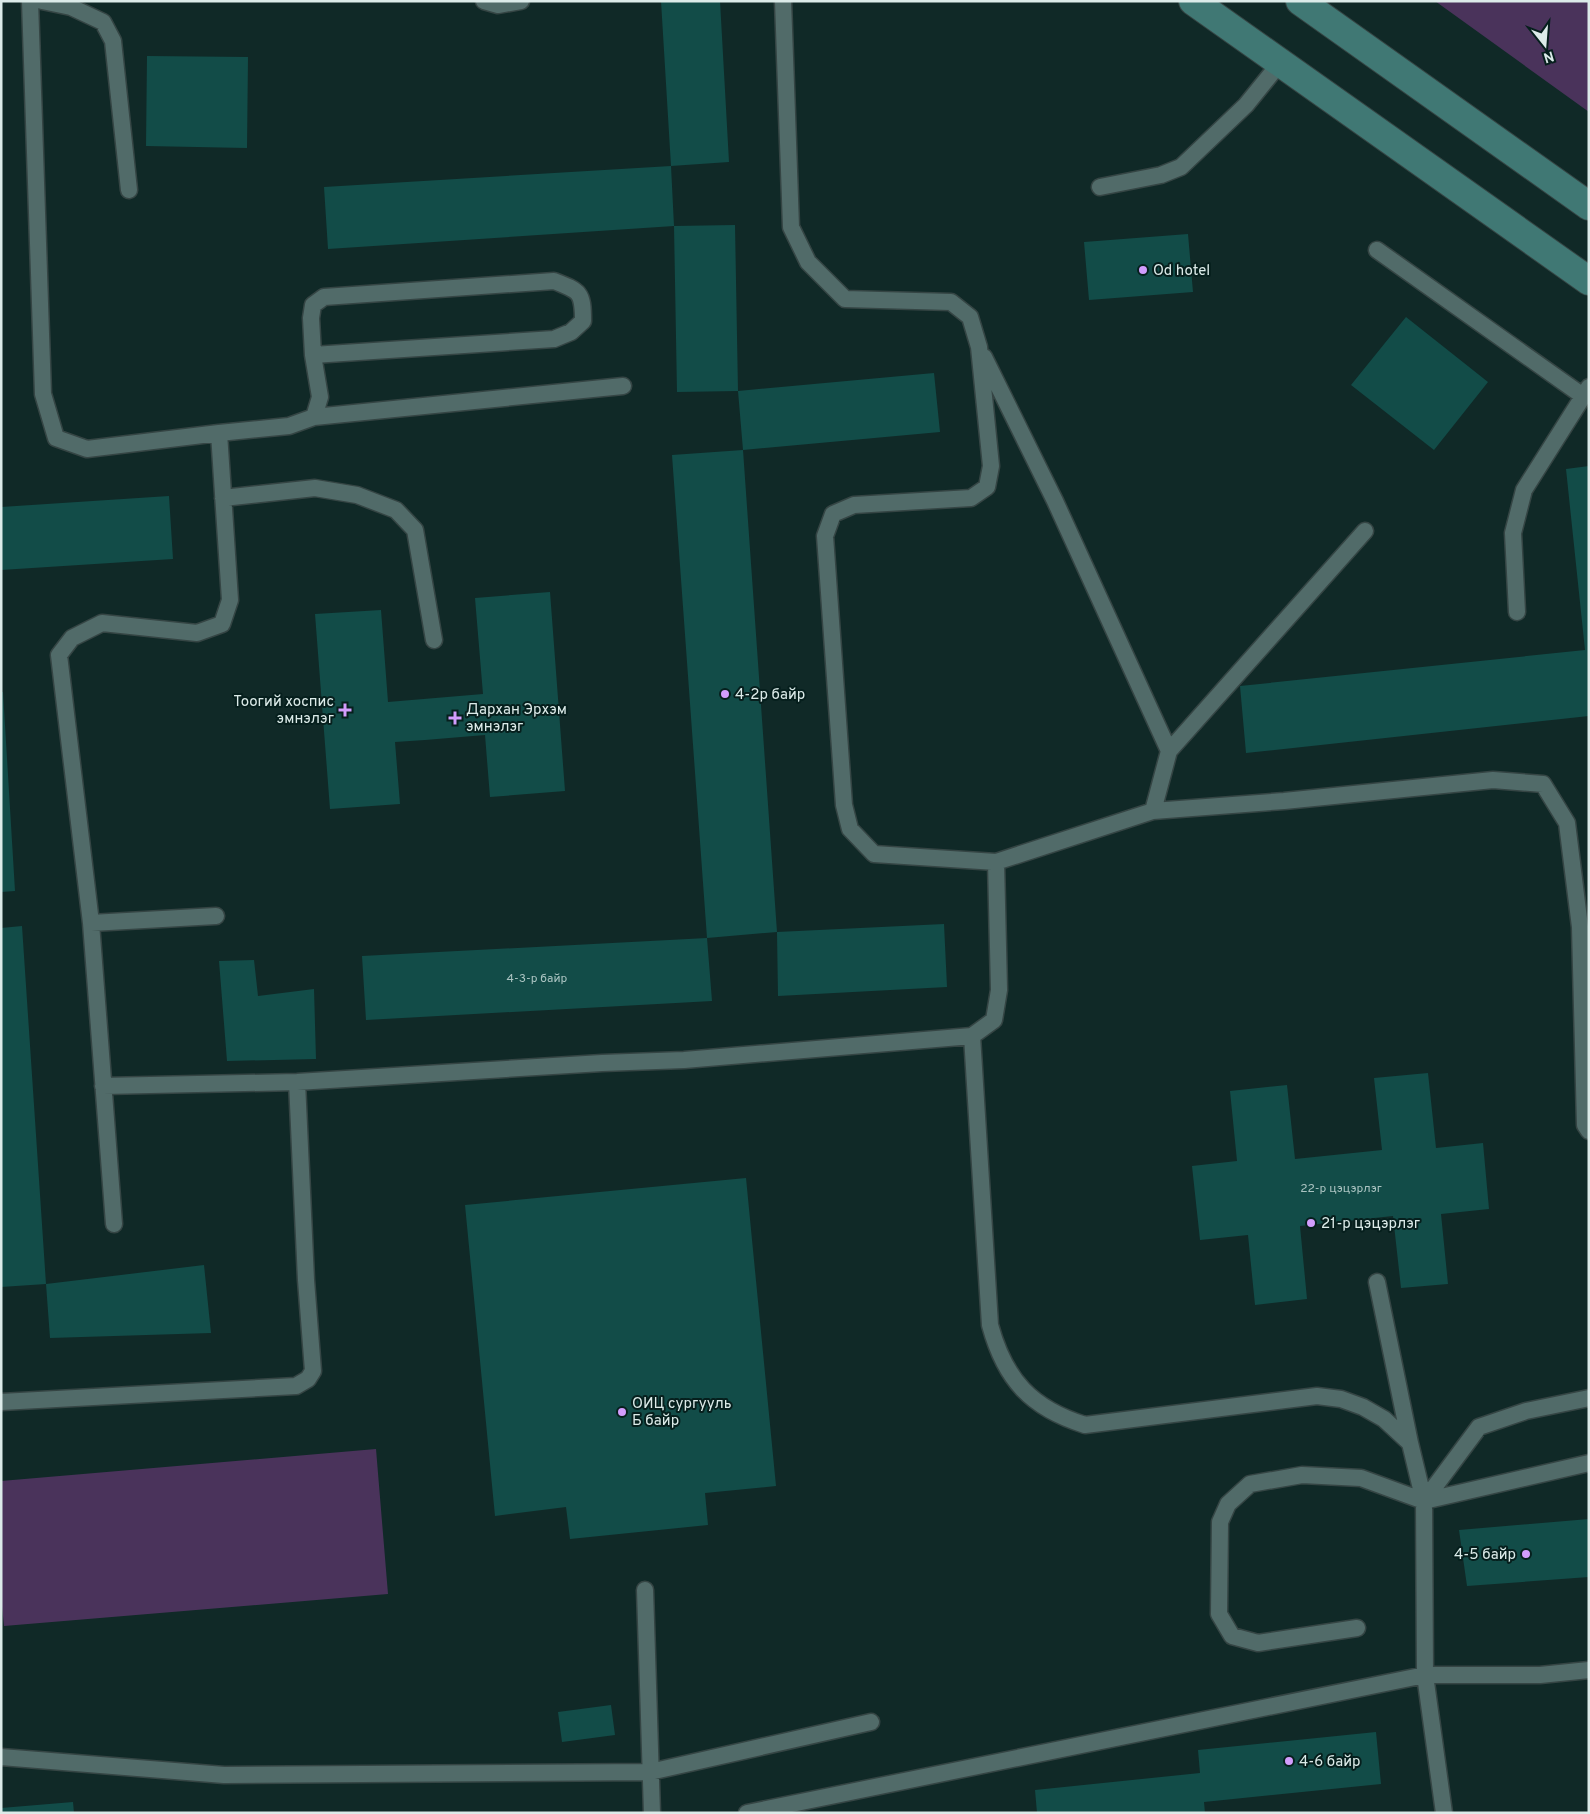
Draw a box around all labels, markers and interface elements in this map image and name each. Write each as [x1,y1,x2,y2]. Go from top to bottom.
north arrow [1520,20,1570,70]
text: N [1541,46,1556,66]
place label: Od hotel [1153,262,1210,281]
marker: Od hotel [1137,264,1149,276]
place label: 4-2р байр [735,686,805,705]
marker: 4-2р байр [719,688,731,700]
place label: Тоогий хоспис эмнэлэг [233,693,334,729]
place label: Дархан Эрхэм эмнэлэг [466,701,567,737]
marker: Тоогий хоспис эмнэлэг [338,703,352,717]
marker: Дархан Эрхэм эмнэлэг [448,711,462,725]
house number: 4-3-р байр [507,971,568,987]
house number: 22-р цэцэрлэг [1300,1181,1382,1197]
place label: 21-р цэцэрлэг [1321,1215,1420,1234]
marker: 21-р цэцэрлэг [1305,1217,1317,1229]
place label: ОИЦ сургууль Б байр [632,1395,732,1431]
marker: ОИЦ сургууль Б байр [616,1406,628,1418]
place label: 4-5 байр [1454,1546,1516,1565]
marker: 4-5 байр [1520,1548,1532,1560]
place label: 4-6 байр [1299,1753,1361,1772]
marker: 4-6 байр [1283,1755,1295,1767]

